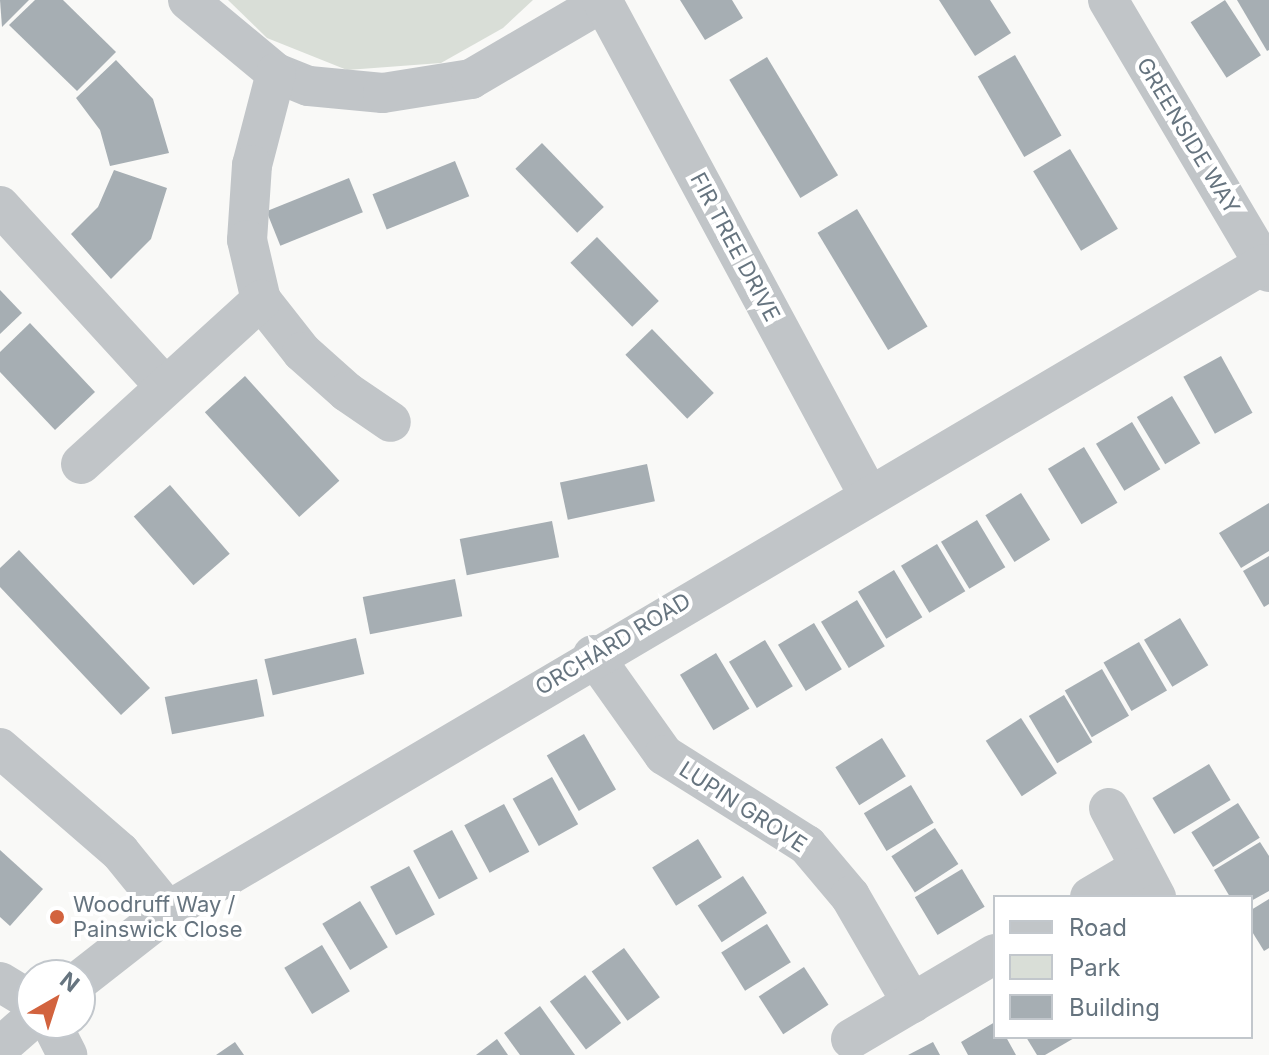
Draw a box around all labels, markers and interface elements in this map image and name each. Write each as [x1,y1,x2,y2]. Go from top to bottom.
street label: GREENSIDE WAY [1131,53,1245,219]
street label: FIR TREE DRIVE [685,168,785,326]
street label: ORCHARD ROAD [531,587,695,701]
street label: LUPIN GROVE [674,756,812,858]
place label: Woodruff Way / Painswick Close [73,891,243,942]
legend [993,895,1253,1039]
marker: Woodruff Way / Painswick Close [48,908,66,926]
text: Road [1069,913,1127,942]
text: Park [1069,953,1120,982]
north arrow [16,959,96,1039]
text: N [55,967,85,997]
text: Building [1069,993,1160,1022]

